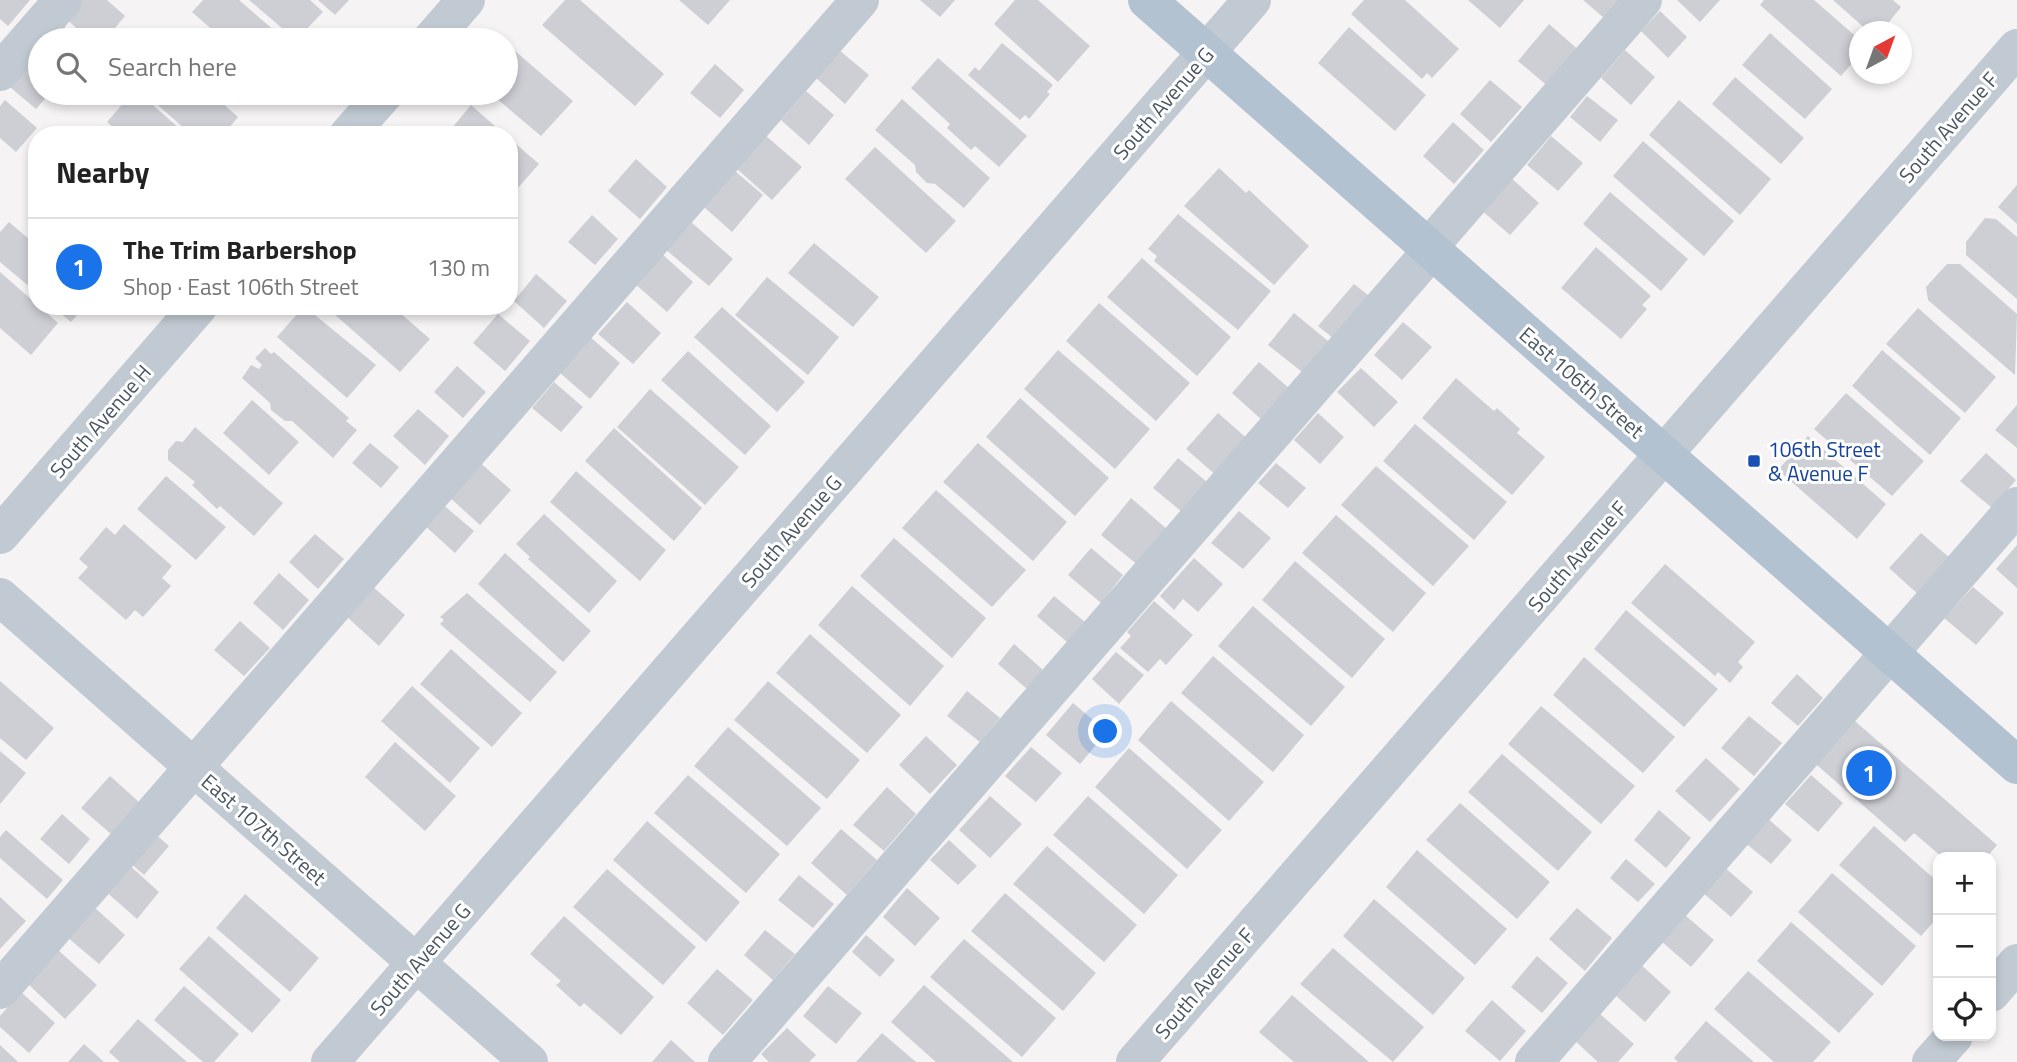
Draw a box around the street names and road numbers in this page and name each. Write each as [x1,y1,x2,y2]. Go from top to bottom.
street label: South Avenue G [1105,40,1221,166]
street label: South Avenue F [1891,64,2005,190]
street label: East 106th Street [1512,319,1652,446]
street label: South Avenue H [42,357,158,485]
street label: South Avenue G [733,468,849,594]
street label: South Avenue F [1520,493,1634,619]
street label: East 107th Street [194,766,334,893]
street label: South Avenue G [362,896,478,1022]
street label: South Avenue F [1147,920,1261,1046]

